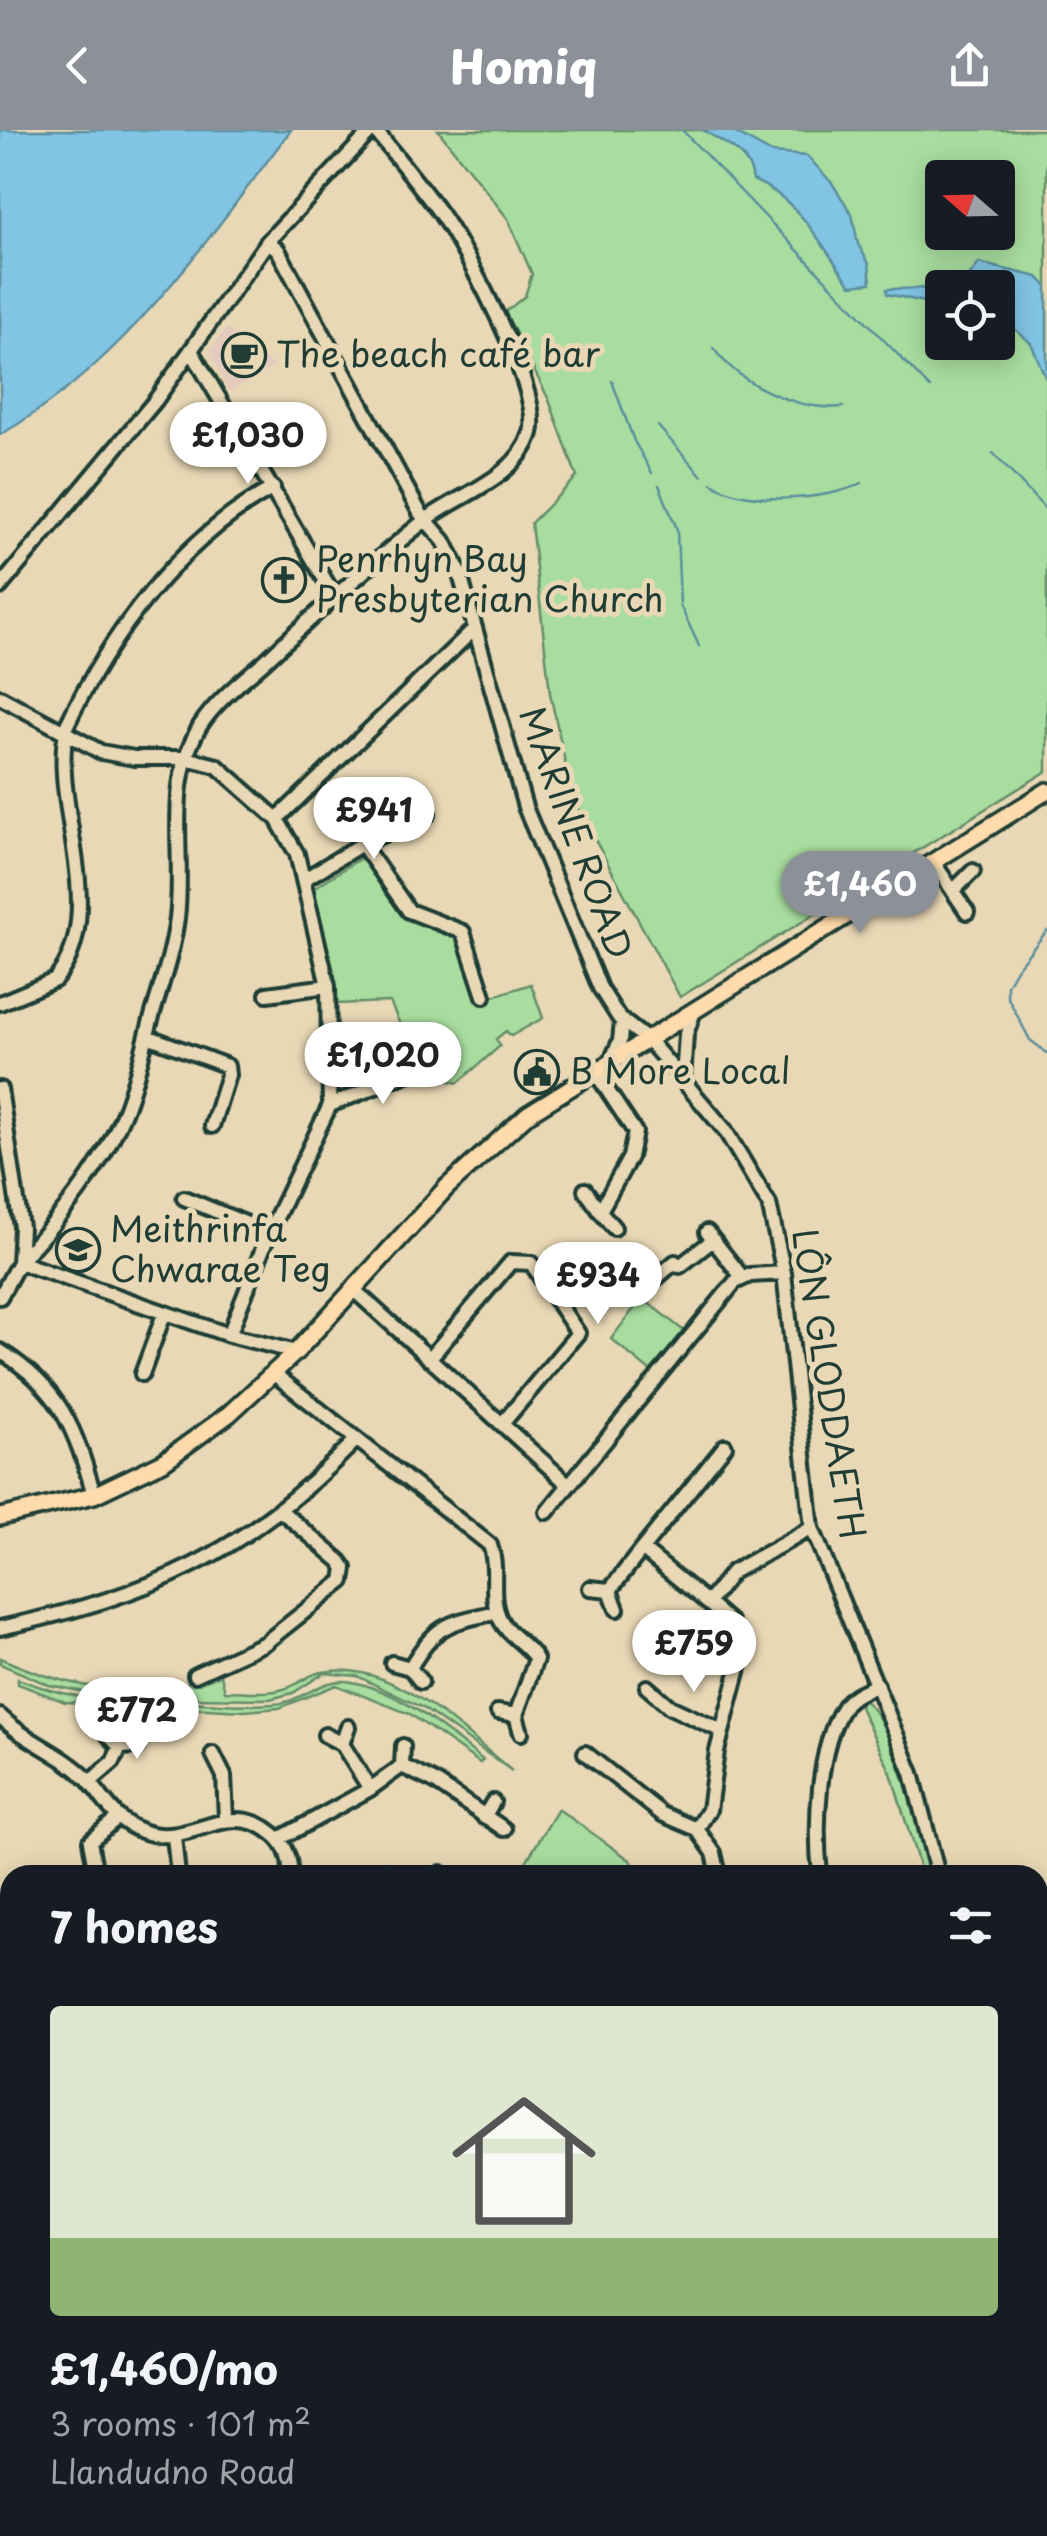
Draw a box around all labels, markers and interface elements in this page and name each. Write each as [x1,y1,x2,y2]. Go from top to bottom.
text: Homiq [450,31,597,99]
icon: back [50,38,105,93]
icon: share [942,38,997,93]
north arrow [925,160,1015,250]
map controls [925,160,1015,360]
button: locate [925,270,1015,360]
place label: The beach café bar [276,326,600,379]
cafe icon: The beach café bar [221,332,267,378]
pin: £1,030 [167,402,329,487]
text: £1,030 [192,410,304,458]
place label: Penrhyn Bay Presbyterian Church [316,531,664,624]
church icon: Penrhyn Bay Presbyterian Church [261,557,307,603]
street label: MARINE ROAD [507,698,648,966]
pin: £941 [315,777,433,862]
text: £941 [335,785,413,833]
pin: £1,460 [779,851,941,936]
text: £1,460 [803,859,917,907]
pin: £1,020 [302,1022,464,1107]
text: £1,020 [326,1030,440,1078]
place label: B More Local [570,1043,791,1096]
public building icon: B More Local [514,1049,560,1095]
place label: Meithrinfa Chwarae Teg [110,1201,331,1294]
street label: LÔN GLODDAETH [780,1225,881,1542]
school or university icon: Meithrinfa Chwarae Teg [55,1227,101,1273]
pin: £934 [539,1242,657,1327]
text: £934 [556,1250,640,1298]
pin: £759 [635,1610,753,1695]
text: £759 [654,1618,734,1666]
pin: £772 [78,1677,196,1762]
text: £772 [97,1685,177,1733]
text: 7 homes [50,1894,218,1957]
icon: filters [943,1898,998,1953]
icon: home [434,2071,614,2251]
text: £1,460/mo [50,2336,278,2399]
text: 3 rooms · 101 m² [50,2399,311,2447]
text: Llandudno Road [50,2447,295,2495]

